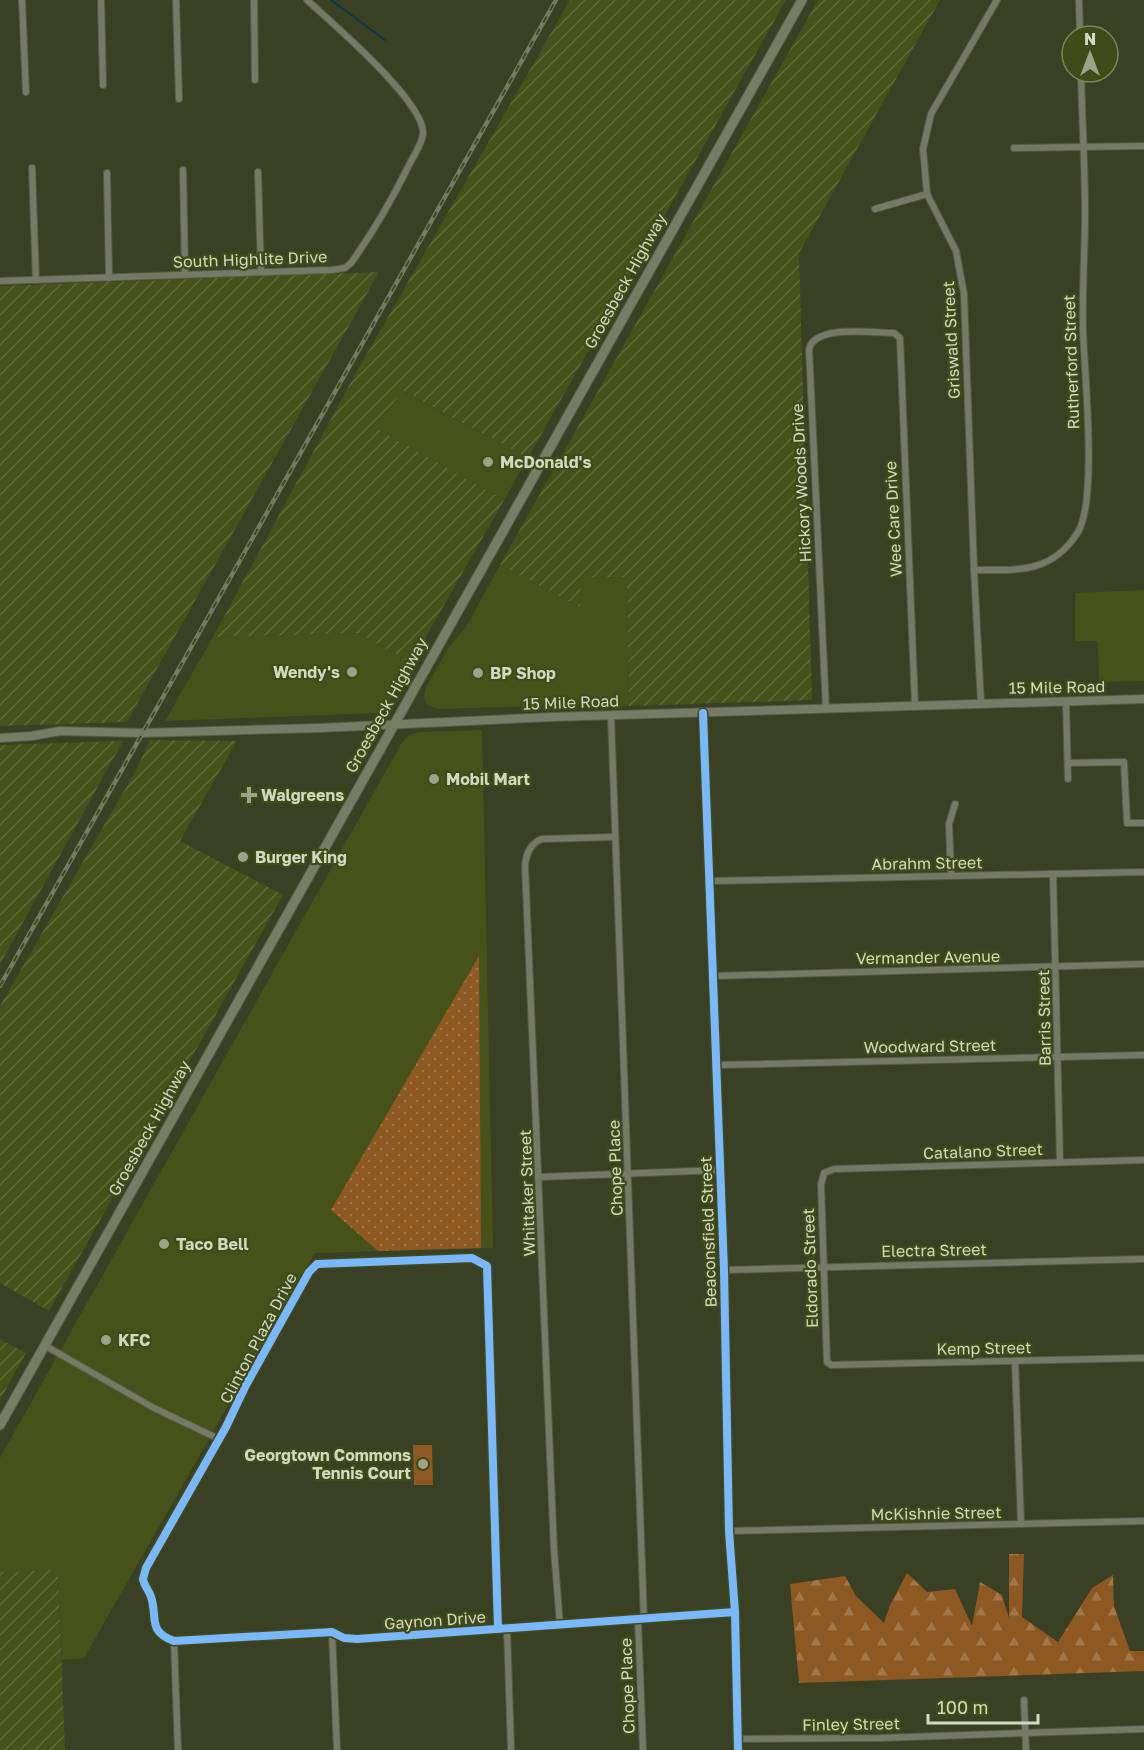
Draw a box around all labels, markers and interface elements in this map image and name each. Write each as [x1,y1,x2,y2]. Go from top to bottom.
north arrow [1060,24,1120,84]
text: N [1084,29,1096,49]
street label: Groesbeck Highway [579,210,671,352]
street label: South Highlite Drive [172,246,328,272]
street label: Griswald Street [938,280,964,400]
street label: Rutherford Street [1059,294,1083,430]
street label: Hickory Woods Drive [787,403,815,563]
place label: McDonald's [500,452,591,472]
marker: McDonald's [481,455,495,469]
street label: Wee Care Drive [880,460,906,578]
street label: Groesbeck Highway [340,634,432,776]
place label: Wendy's [273,662,340,682]
place label: BP Shop [490,663,556,683]
marker: Wendy's [345,665,359,679]
marker: BP Shop [471,666,485,680]
street label: 15 Mile Road [1009,676,1105,698]
street label: 15 Mile Road [522,690,620,714]
place label: Mobil Mart [446,769,530,789]
marker: Mobil Mart [427,772,441,786]
place label: Walgreens [261,785,344,805]
marker: Walgreens [242,788,256,802]
place label: Burger King [255,847,347,867]
marker: Burger King [236,850,250,864]
street label: Abrahm Street [871,852,983,874]
street label: Vermander Avenue [856,946,1000,968]
street label: Barris Street [1033,970,1055,1066]
street label: Woodward Street [863,1035,997,1057]
street label: Groesbeck Highway [103,1057,195,1199]
street label: Chope Place [603,1120,627,1216]
street label: Whittaker Street [515,1129,539,1257]
street label: Catalano Street [923,1139,1043,1163]
street label: Beaconsfield Street [695,1156,721,1308]
street label: Eldorado Street [798,1208,822,1328]
place label: Taco Bell [176,1234,249,1254]
marker: Taco Bell [157,1237,171,1251]
street label: Electra Street [881,1239,987,1261]
street label: Clinton Plaza Drive [215,1269,301,1407]
place label: KFC [118,1330,150,1350]
marker: KFC [99,1333,113,1347]
street label: Kemp Street [936,1337,1032,1359]
place label: Georgtown Commons Tennis Court [244,1445,411,1483]
marker: Georgtown Commons Tennis Court [416,1457,430,1471]
street label: McKishnie Street [870,1502,1002,1524]
street label: Gaynon Drive [383,1606,487,1634]
street label: Chope Place [615,1638,639,1734]
scale bar [928,1687,1038,1725]
text: 100 m [937,1696,988,1718]
street label: Finley Street [802,1713,900,1735]

